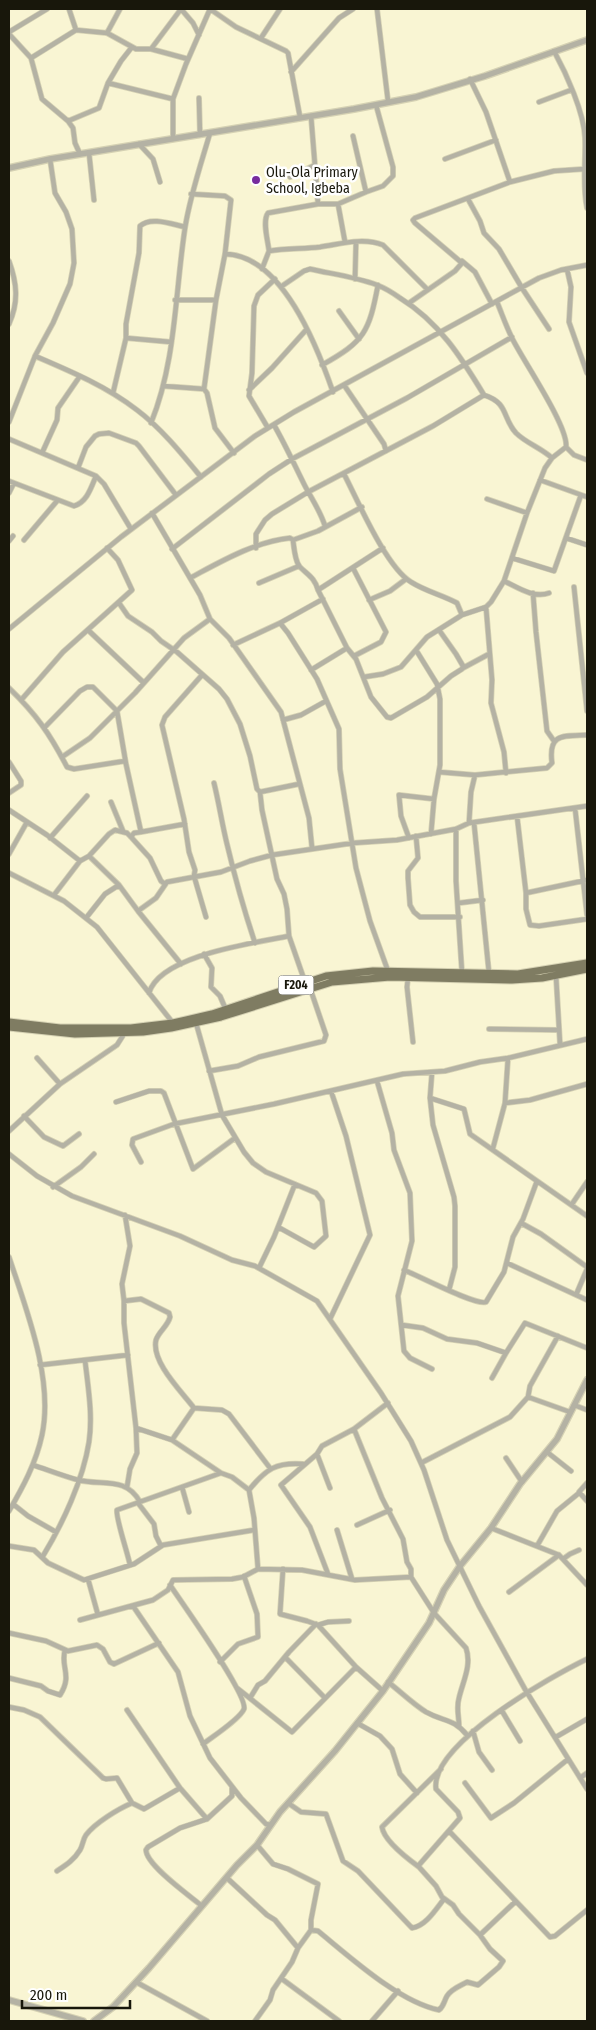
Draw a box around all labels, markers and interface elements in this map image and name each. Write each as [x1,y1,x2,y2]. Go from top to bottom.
place label: Olu-Ola Primary School, Igbeba [266,164,359,197]
marker: Olu-Ola Primary School, Igbeba [250,174,262,186]
road number: F204 [278,976,314,994]
scale bar [22,1978,130,2010]
text: 200 m [30,1986,67,2004]

